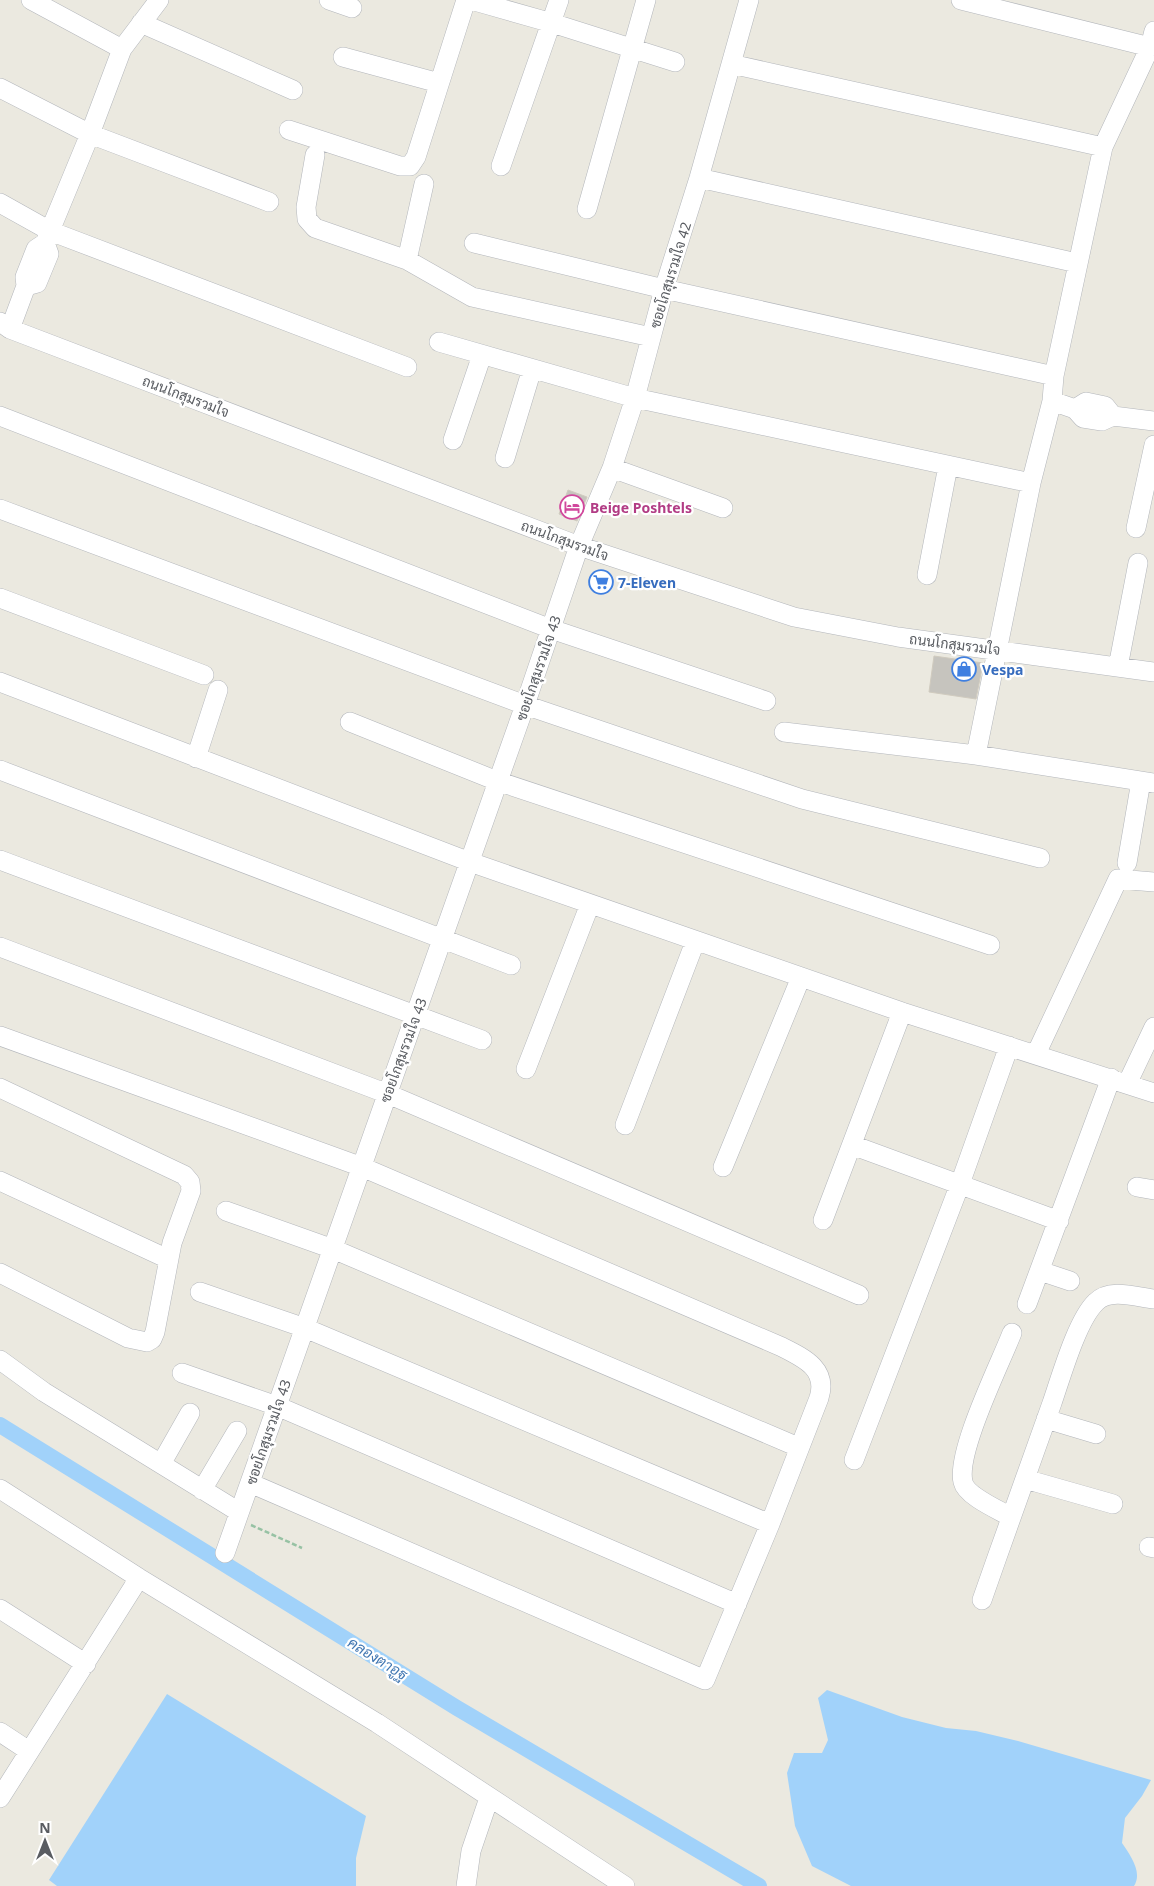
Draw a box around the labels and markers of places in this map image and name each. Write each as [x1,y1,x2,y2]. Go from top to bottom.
hotel icon: Beige Poshtels [559,494,585,520]
place label: Beige Poshtels [590,498,692,517]
supermarket icon: 7-Eleven [588,569,614,595]
place label: 7-Eleven [618,573,676,592]
shop icon: Vespa [951,656,977,682]
place label: Vespa [982,660,1023,679]

